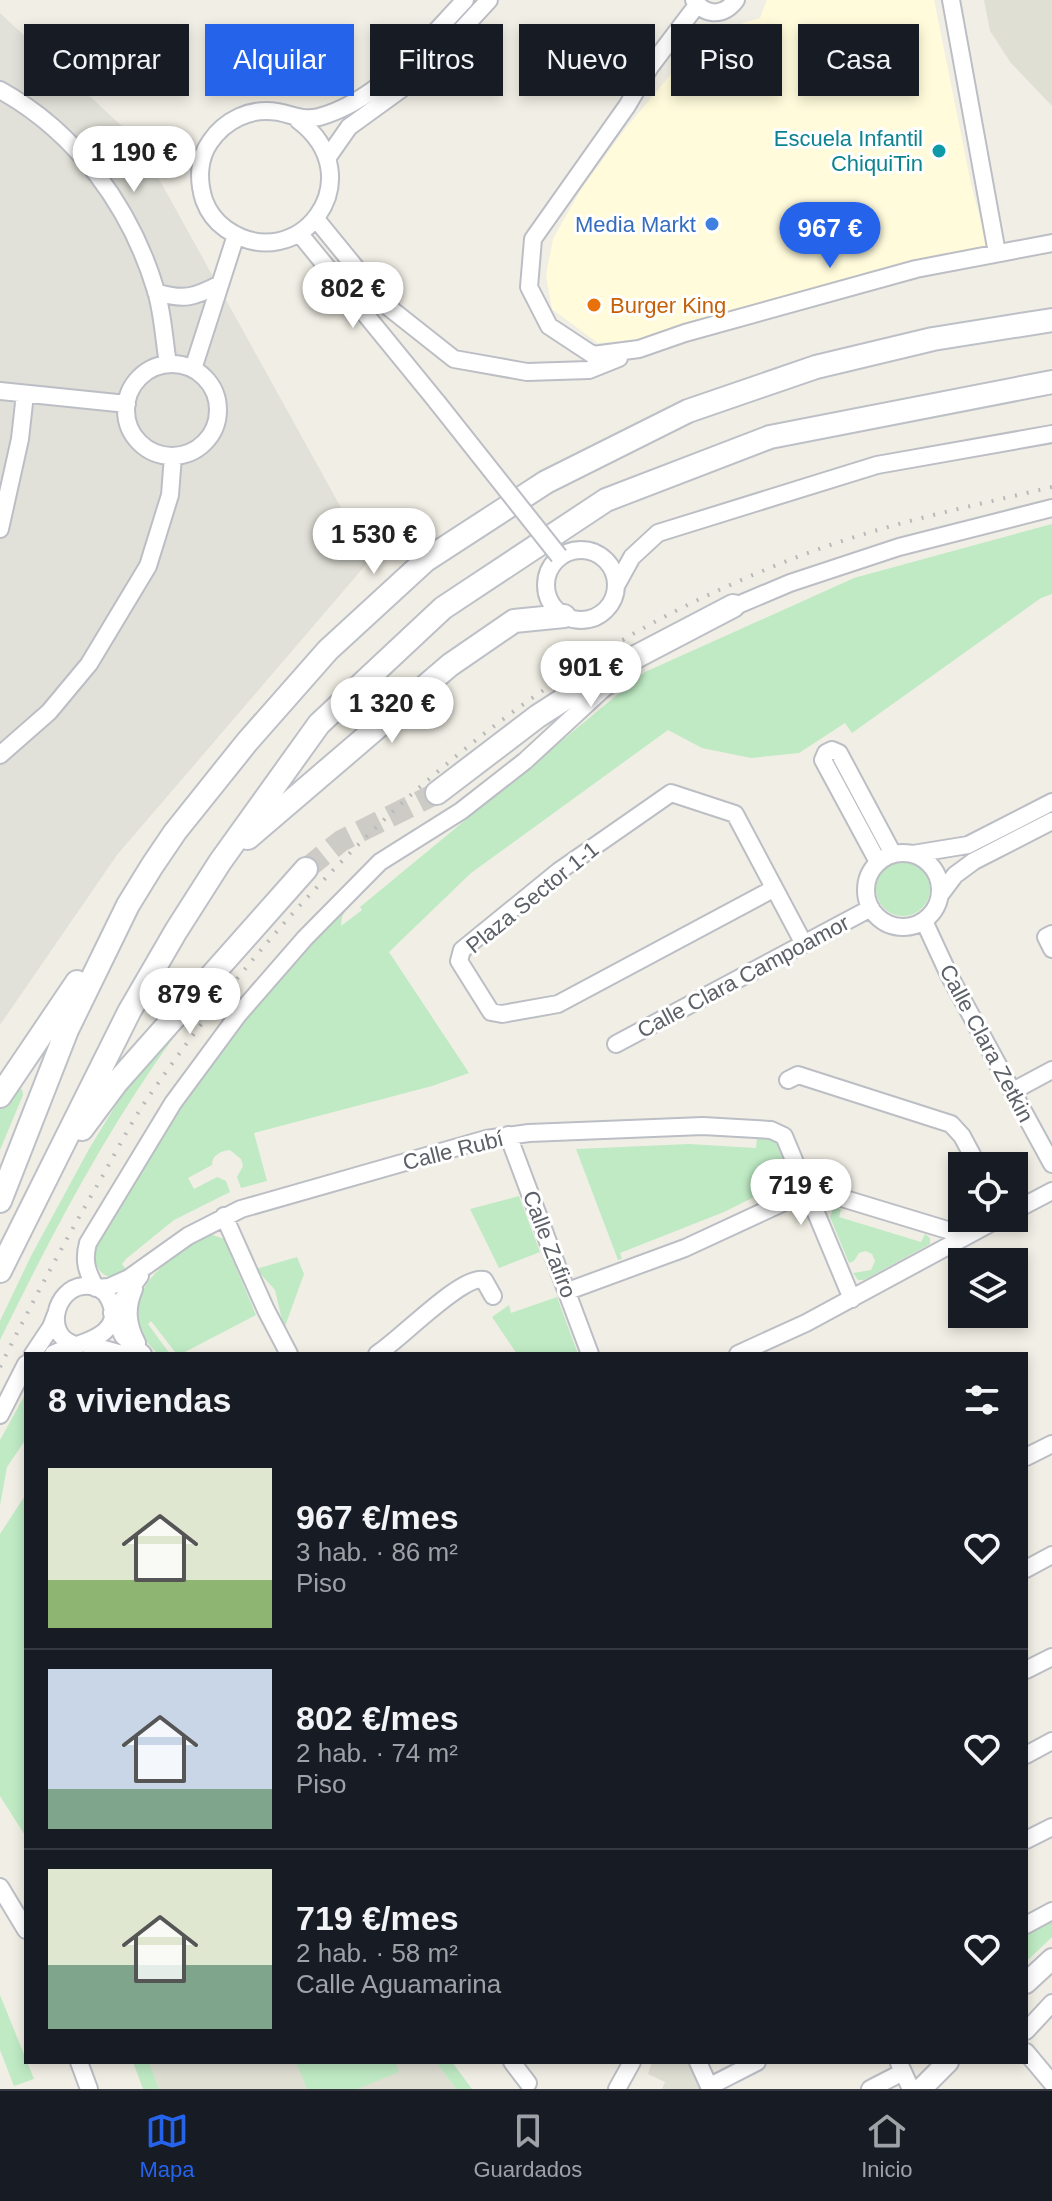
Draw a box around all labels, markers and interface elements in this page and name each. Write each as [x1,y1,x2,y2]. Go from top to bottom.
chip: Comprar [24,24,189,96]
chip: Alquilar [205,24,354,96]
chip: Filtros [370,24,503,96]
chip: Nuevo [519,24,655,96]
chip: Piso [671,24,782,96]
chip: Casa [798,24,919,96]
pin: 1 190 € [60,126,208,194]
place label: Escuela Infantil ChiquiTin [774,126,923,176]
text: 1 190 € [91,137,177,167]
marker: Escuela Infantil ChiquiTin [930,142,948,160]
pin: 967 € [774,202,886,270]
place label: Media Markt [575,212,696,237]
text: 967 € [797,213,863,243]
marker: Media Markt [703,215,721,233]
pin: 802 € [297,262,409,330]
text: 802 € [320,273,386,303]
place label: Burger King [610,293,726,318]
marker: Burger King [585,296,603,314]
pin: 1 530 € [300,508,448,576]
text: 1 530 € [331,519,417,549]
pin: 901 € [535,641,647,709]
text: 901 € [558,652,624,682]
pin: 1 320 € [318,677,466,745]
text: 1 320 € [349,688,435,718]
street label: Plaza Sector 1-1 [461,836,603,958]
street label: Calle Clara Campoamor [633,910,853,1043]
street label: Calle Clara Zetkin [934,960,1039,1126]
pin: 879 € [134,968,246,1036]
text: 879 € [157,979,223,1009]
street label: Calle Rubí [400,1126,506,1175]
map controls [948,1152,1028,1328]
button: locate [948,1152,1028,1232]
pin: 719 € [745,1159,857,1227]
text: 719 € [768,1170,834,1200]
street label: Calle Zafiro [518,1187,581,1301]
button: layers [948,1248,1028,1328]
icon: filters [960,1378,1004,1422]
text: 8 viviendas [48,1381,231,1419]
text: 967 €/mes [296,1498,459,1536]
icon: home [112,1500,208,1596]
icon: heart [960,1526,1004,1570]
text: 3 hab. · 86 m² [296,1537,458,1567]
text: Piso [296,1568,347,1598]
text: 802 €/mes [296,1699,459,1737]
icon: home [112,1701,208,1797]
icon: heart [960,1727,1004,1771]
text: 2 hab. · 74 m² [296,1738,458,1768]
text: Piso [296,1769,347,1799]
text: 719 €/mes [296,1899,459,1937]
icon: home [112,1901,208,1997]
icon: heart [960,1927,1004,1971]
text: 2 hab. · 58 m² [296,1938,458,1968]
text: Calle Aguamarina [296,1969,501,1999]
tab: Mapa [139,2109,195,2183]
tab: Guardados [473,2109,582,2183]
tab: Inicio [861,2109,913,2183]

